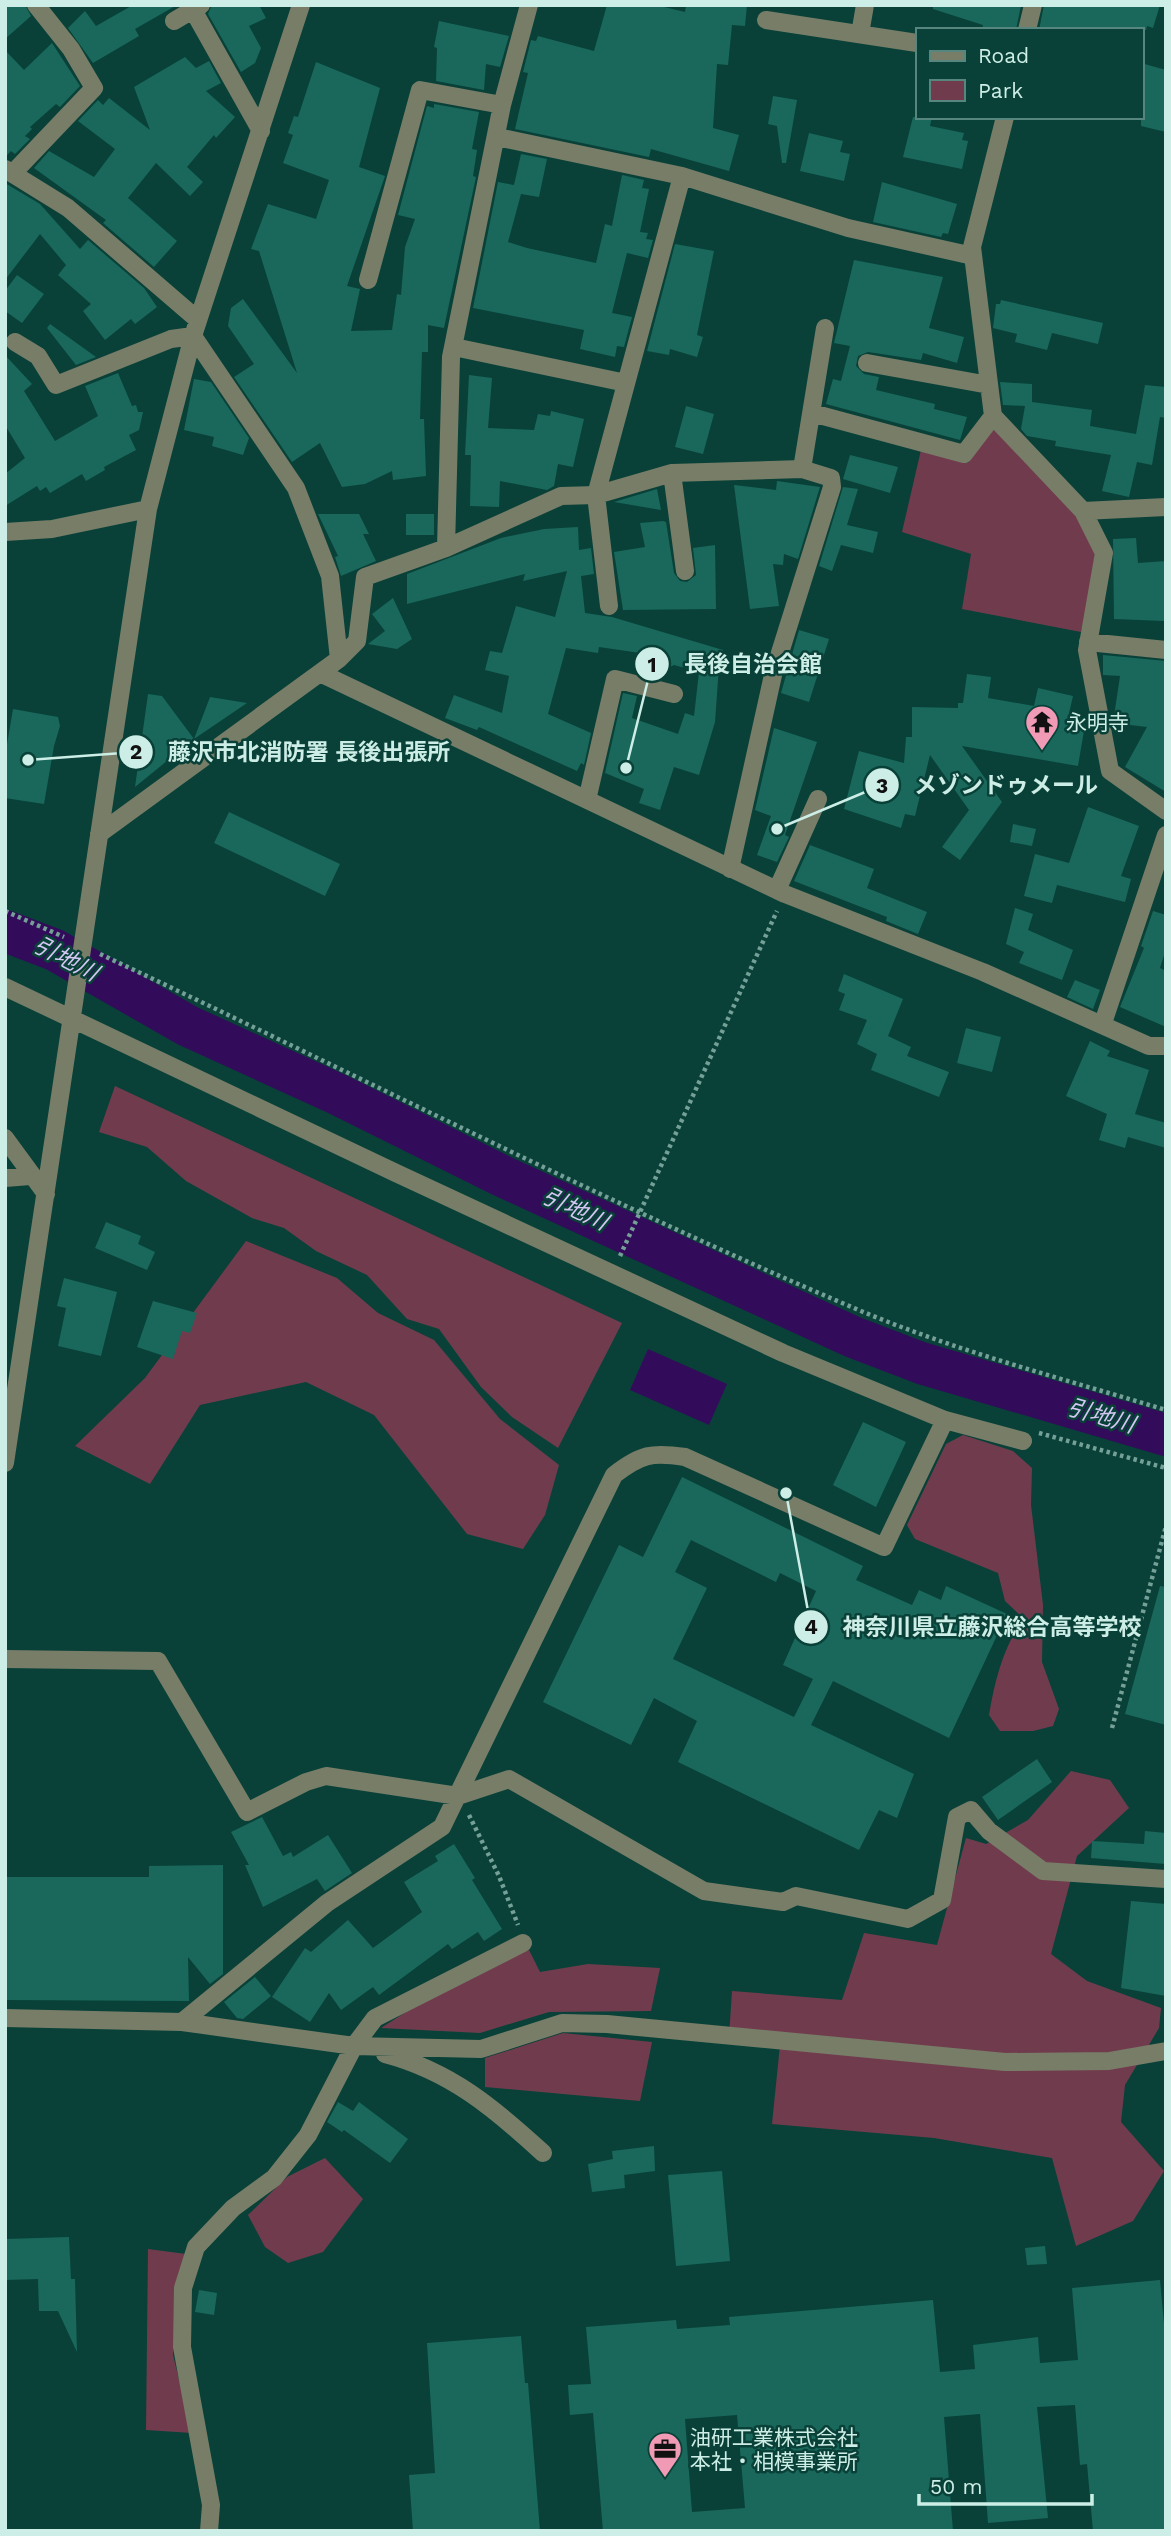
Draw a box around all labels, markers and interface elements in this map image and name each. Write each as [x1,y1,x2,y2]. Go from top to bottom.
legend [916,28,1143,119]
text: Road [978,43,1029,68]
text: Park [978,78,1023,103]
callout: 長後自治会館 [635,642,836,686]
text: 長後自治会館 [684,651,822,678]
text: 1 [647,652,657,677]
temple icon: 永明寺 [1023,703,1061,752]
place label: 永明寺 [1066,710,1129,735]
callout: 藤沢市北消防署 長後出張所 [119,730,464,774]
text: 2 [130,739,142,764]
text: 藤沢市北消防署 長後出張所 [168,739,450,766]
callout: メゾンドゥメール [865,763,1112,807]
text: メゾンドゥメール [914,772,1098,799]
text: 3 [876,773,888,798]
water label: 引地川 [29,931,106,988]
water label: 引地川 [538,1182,615,1237]
water label: 引地川 [1064,1394,1141,1439]
callout: 神奈川県立藤沢総合高等学校 [793,1605,1155,1649]
text: 4 [804,1614,818,1639]
text: 神奈川県立藤沢総合高等学校 [843,1614,1142,1641]
place label: 油研工業株式会社 本社・相模事業所 [690,2425,858,2474]
office icon: 油研工業株式会社 本社・相模事業所 [646,2430,684,2479]
scale bar [919,2462,1092,2506]
text: 50 m [930,2474,982,2499]

